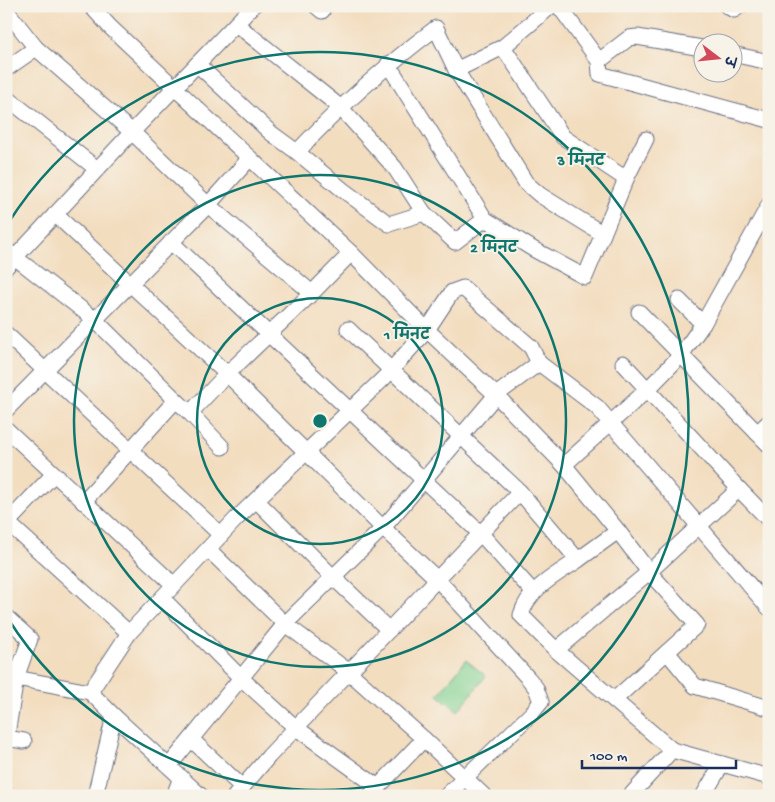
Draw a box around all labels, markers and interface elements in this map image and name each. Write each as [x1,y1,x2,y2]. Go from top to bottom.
north arrow [692,32,742,82]
text: उ [718,52,738,69]
text: 3 मिनट [556,147,606,171]
text: 2 मिनट [470,234,519,258]
text: 1 मिनट [383,321,431,345]
centre of rings [311,412,329,430]
scale bar [582,737,736,769]
text: 100 m [589,748,628,766]

